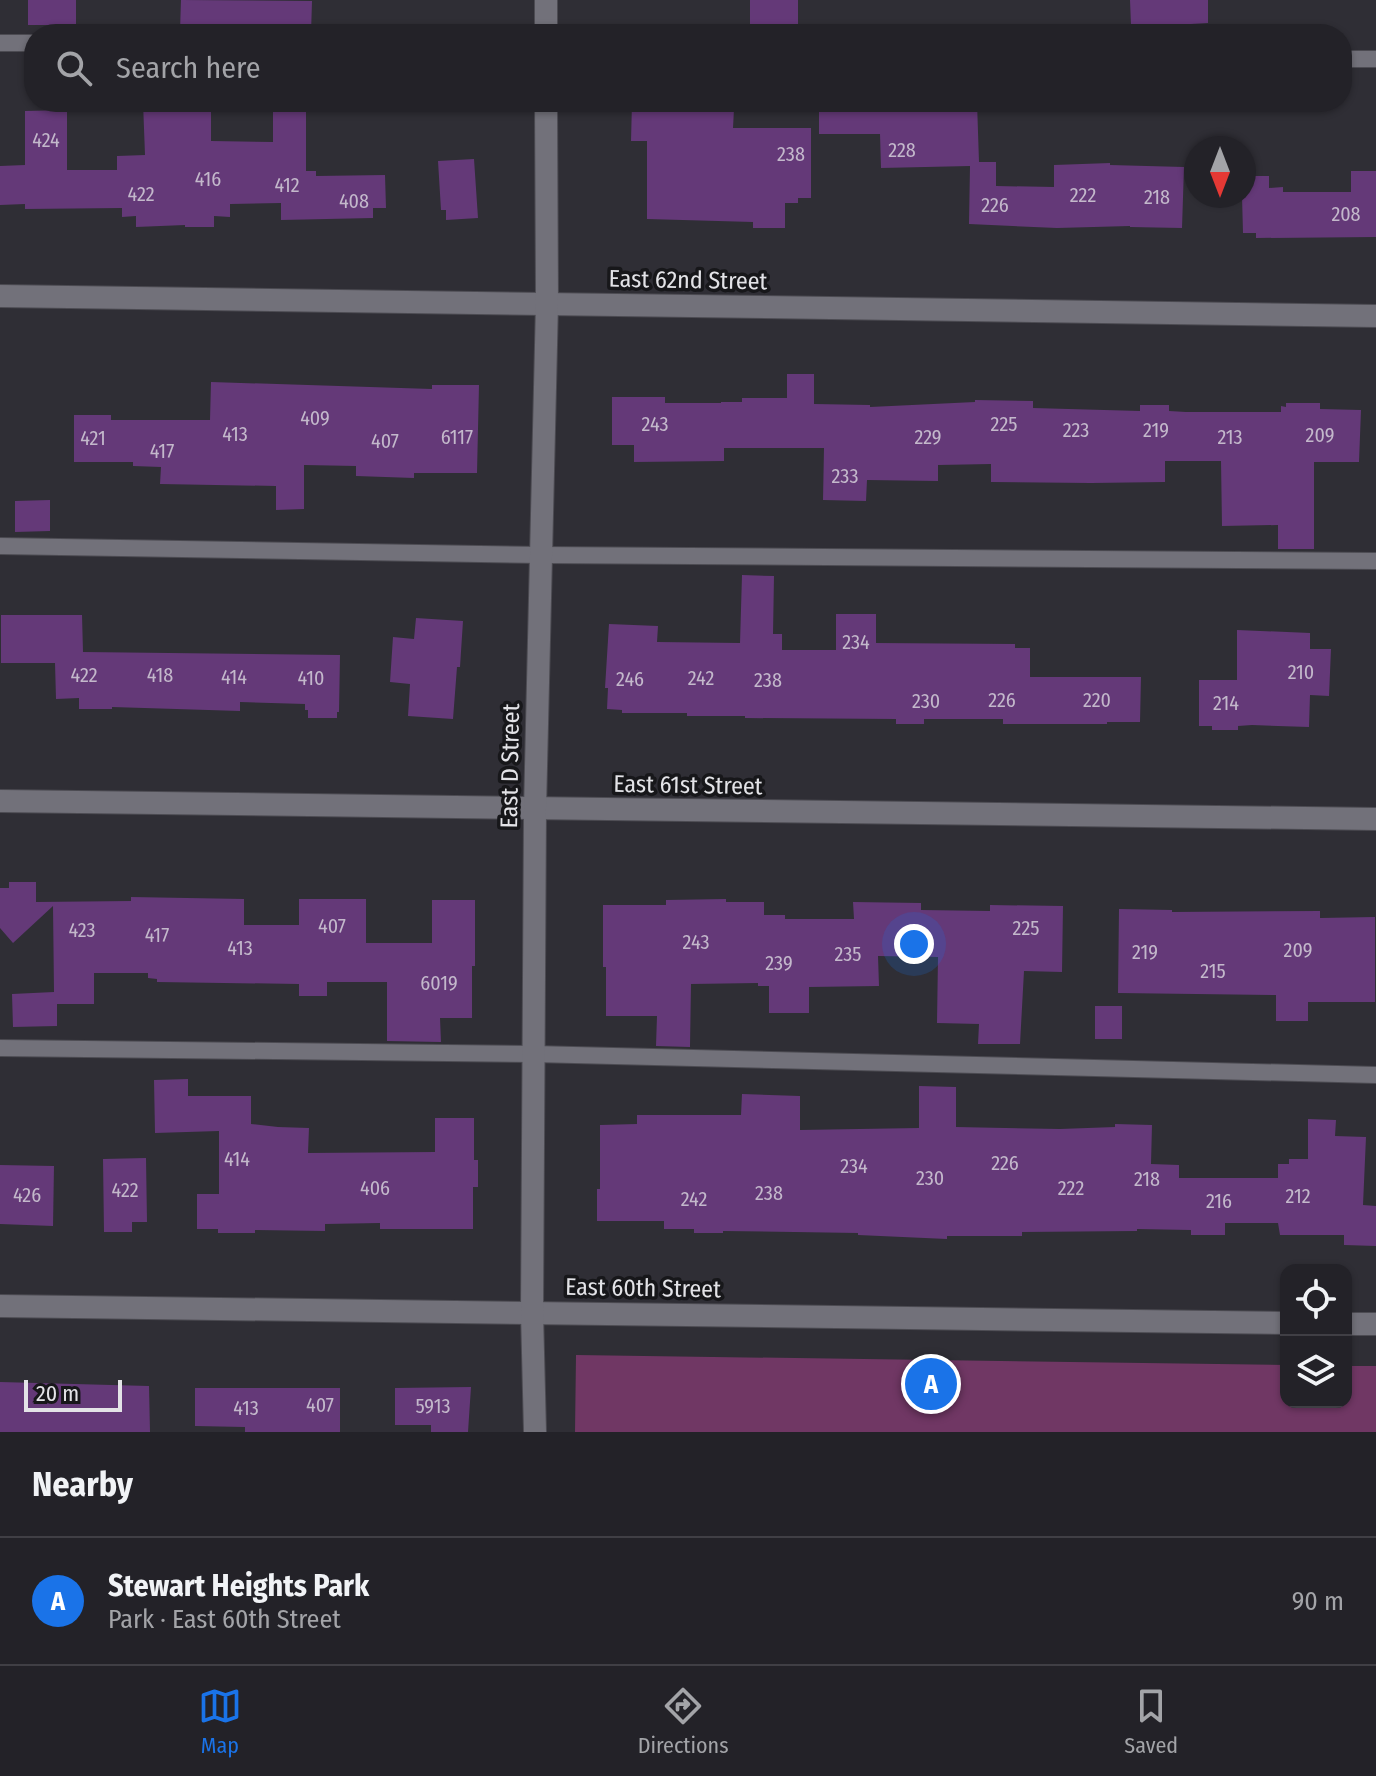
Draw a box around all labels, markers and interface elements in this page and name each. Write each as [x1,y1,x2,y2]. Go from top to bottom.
search box [24,24,1352,112]
icon: search [52,46,96,90]
text: Search here [116,50,261,86]
house number: 424 [32,128,60,152]
north arrow [1184,136,1256,208]
house number: 228 [888,138,916,162]
house number: 238 [777,142,805,166]
house number: 416 [195,167,221,191]
house number: 412 [274,173,300,197]
house number: 422 [127,182,155,206]
house number: 222 [1070,183,1096,207]
house number: 218 [1144,185,1170,209]
house number: 408 [339,189,369,213]
house number: 226 [981,193,1009,217]
house number: 208 [1331,202,1361,226]
street label: East 62nd Street [608,265,768,295]
house number: 409 [300,406,330,430]
house number: 243 [642,412,668,436]
house number: 225 [991,412,1017,436]
house number: 223 [1063,418,1089,442]
house number: 219 [1143,418,1169,442]
house number: 413 [222,422,248,446]
house number: 209 [1306,423,1334,447]
house number: 6117 [441,425,473,449]
house number: 229 [914,425,942,449]
house number: 213 [1217,425,1243,449]
house number: 421 [80,426,106,450]
house number: 407 [371,429,399,453]
house number: 417 [150,439,174,463]
house number: 233 [832,464,858,488]
house number: 234 [842,630,870,654]
house number: 210 [1288,660,1314,684]
house number: 422 [70,663,98,687]
house number: 418 [147,663,173,687]
house number: 414 [221,665,247,689]
house number: 410 [298,666,324,690]
house number: 242 [688,666,715,690]
house number: 246 [616,667,644,691]
house number: 238 [754,668,782,692]
house number: 226 [988,688,1016,712]
house number: 220 [1083,688,1111,712]
house number: 230 [912,689,940,713]
house number: 214 [1213,691,1239,715]
street label: East D Street [495,703,525,829]
street label: East 61st Street [613,770,763,800]
house number: 407 [318,914,346,938]
house number: 225 [1013,916,1039,940]
house number: 423 [68,918,96,942]
house number: 417 [145,923,169,947]
your location [894,924,934,964]
house number: 243 [683,930,709,954]
house number: 413 [227,936,253,960]
house number: 209 [1284,938,1312,962]
house number: 219 [1132,940,1158,964]
house number: 235 [835,942,861,966]
house number: 239 [765,951,793,975]
house number: 215 [1200,959,1226,983]
house number: 6019 [420,971,458,995]
house number: 414 [224,1147,250,1171]
house number: 226 [991,1151,1019,1175]
house number: 234 [840,1154,868,1178]
house number: 230 [916,1166,944,1190]
house number: 218 [1134,1167,1160,1191]
house number: 406 [360,1176,390,1200]
house number: 222 [1058,1176,1084,1200]
house number: 422 [111,1178,139,1202]
house number: 238 [755,1181,783,1205]
house number: 426 [13,1183,41,1207]
house number: 212 [1286,1184,1311,1208]
house number: 242 [681,1187,708,1211]
house number: 216 [1206,1189,1232,1213]
map controls [1280,1264,1352,1408]
button: locate [1280,1264,1352,1336]
street label: East 60th Street [565,1273,721,1303]
button: layers [1280,1336,1352,1408]
pin: A [905,1354,957,1414]
scale bar [24,1376,122,1412]
text: 20 m [36,1380,79,1407]
house number: 407 [306,1393,334,1417]
house number: 5913 [415,1394,451,1418]
house number: 413 [233,1396,259,1420]
text: Nearby [32,1464,133,1505]
text: Stewart Heights Park [108,1568,369,1604]
text: A [51,1586,65,1617]
text: 90 m [1292,1586,1344,1617]
text: Park · East 60th Street [108,1604,341,1635]
tab: Map [198,1684,242,1759]
tab: Directions [638,1684,729,1759]
tab: Saved [1124,1684,1178,1759]

